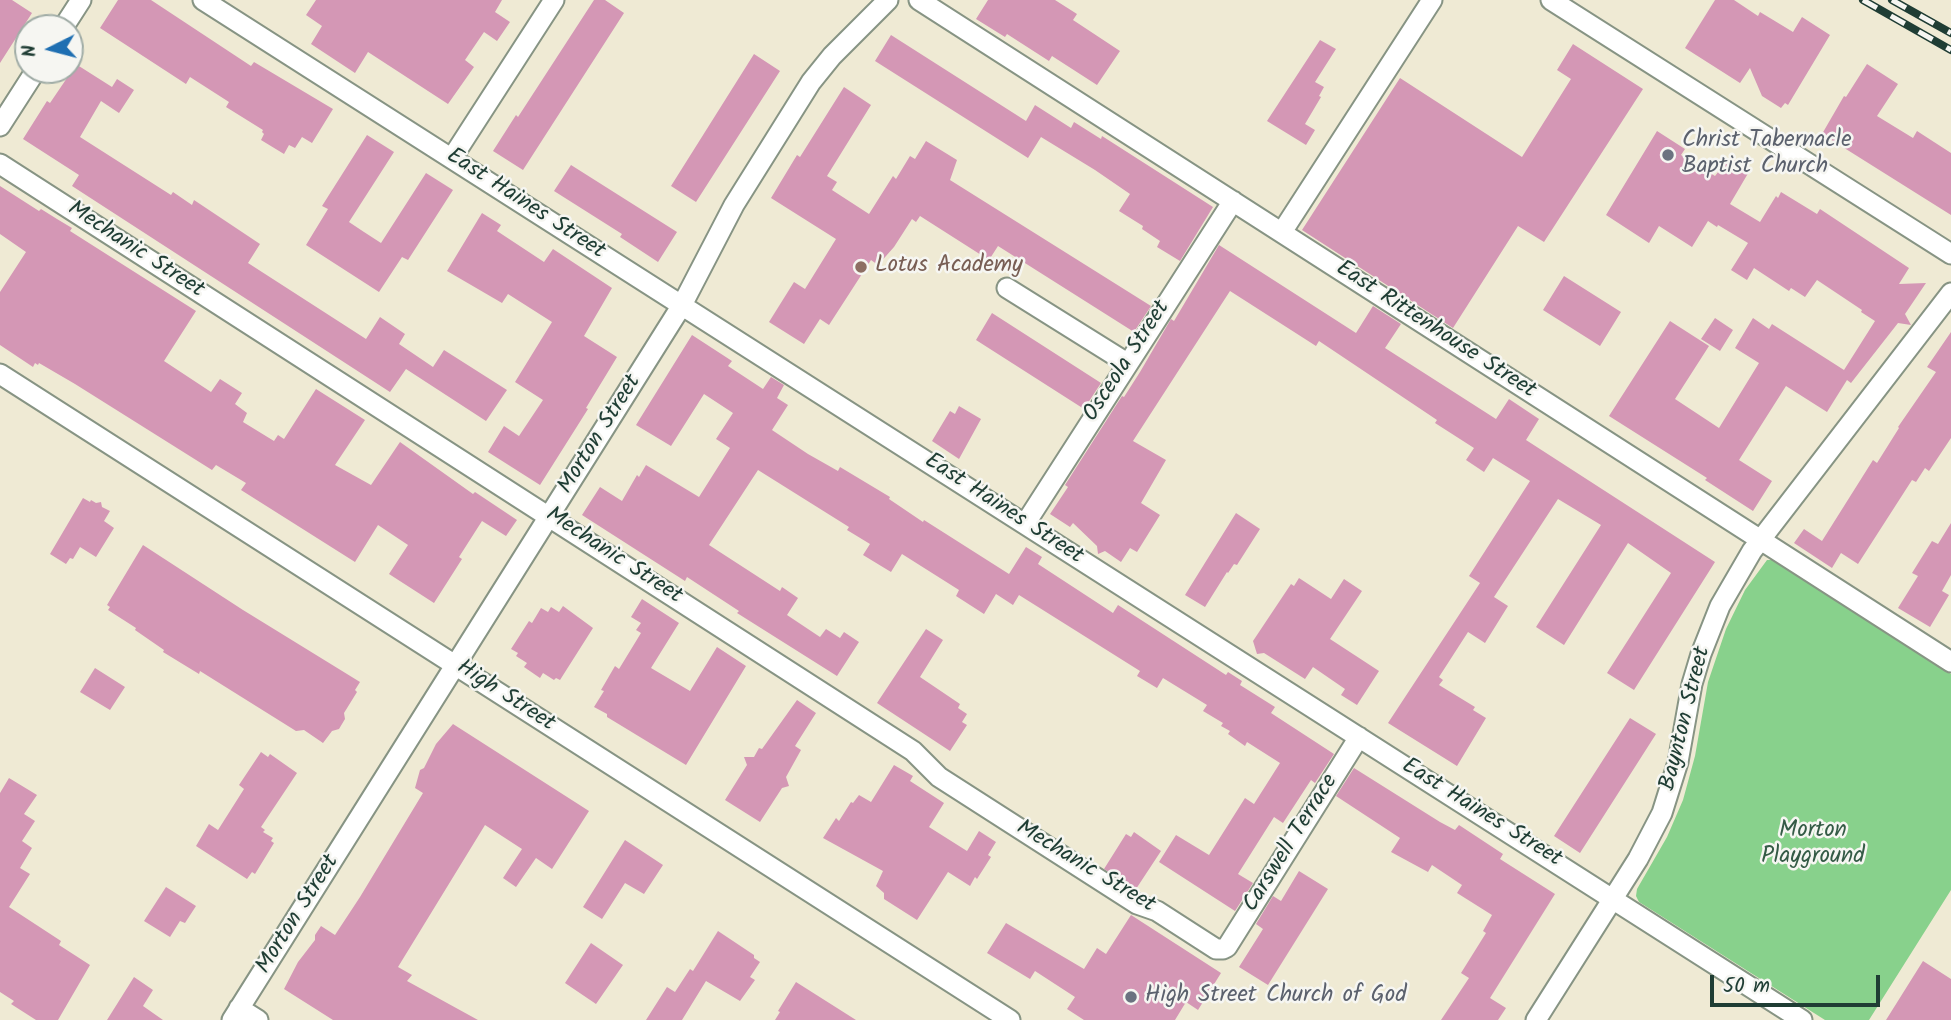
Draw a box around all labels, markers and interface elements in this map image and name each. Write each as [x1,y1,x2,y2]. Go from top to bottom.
north arrow [14,14,84,84]
text: N [15,43,46,59]
place label: Christ Tabernacle Baptist Church [1682,128,1852,182]
street label: East Haines Street [440,143,610,267]
marker: Christ Tabernacle Baptist Church [1660,147,1676,163]
street label: Mechanic Street [61,197,209,305]
place label: Lotus Academy [875,253,1023,281]
street label: East Rittenhouse Street [1330,256,1540,406]
marker: Lotus Academy [853,259,869,275]
street label: Osceola Street [1079,296,1177,428]
street label: Morton Street [553,370,649,500]
street label: East Haines Street [918,448,1088,572]
street label: Mechanic Street [539,503,687,611]
street label: Baynton Street [1656,644,1718,794]
street label: High Street [451,655,559,739]
street label: East Haines Street [1396,754,1566,874]
street label: Carswell Terrace [1239,770,1345,918]
street label: Mechanic Street [1010,816,1160,920]
park label: Morton Playground [1761,818,1865,872]
street label: Morton Street [251,850,347,980]
scale bar [1713,960,1883,1004]
text: 50 m [1723,970,1770,1003]
place label: High Street Church of God [1145,983,1407,1011]
marker: High Street Church of God [1123,989,1139,1005]

